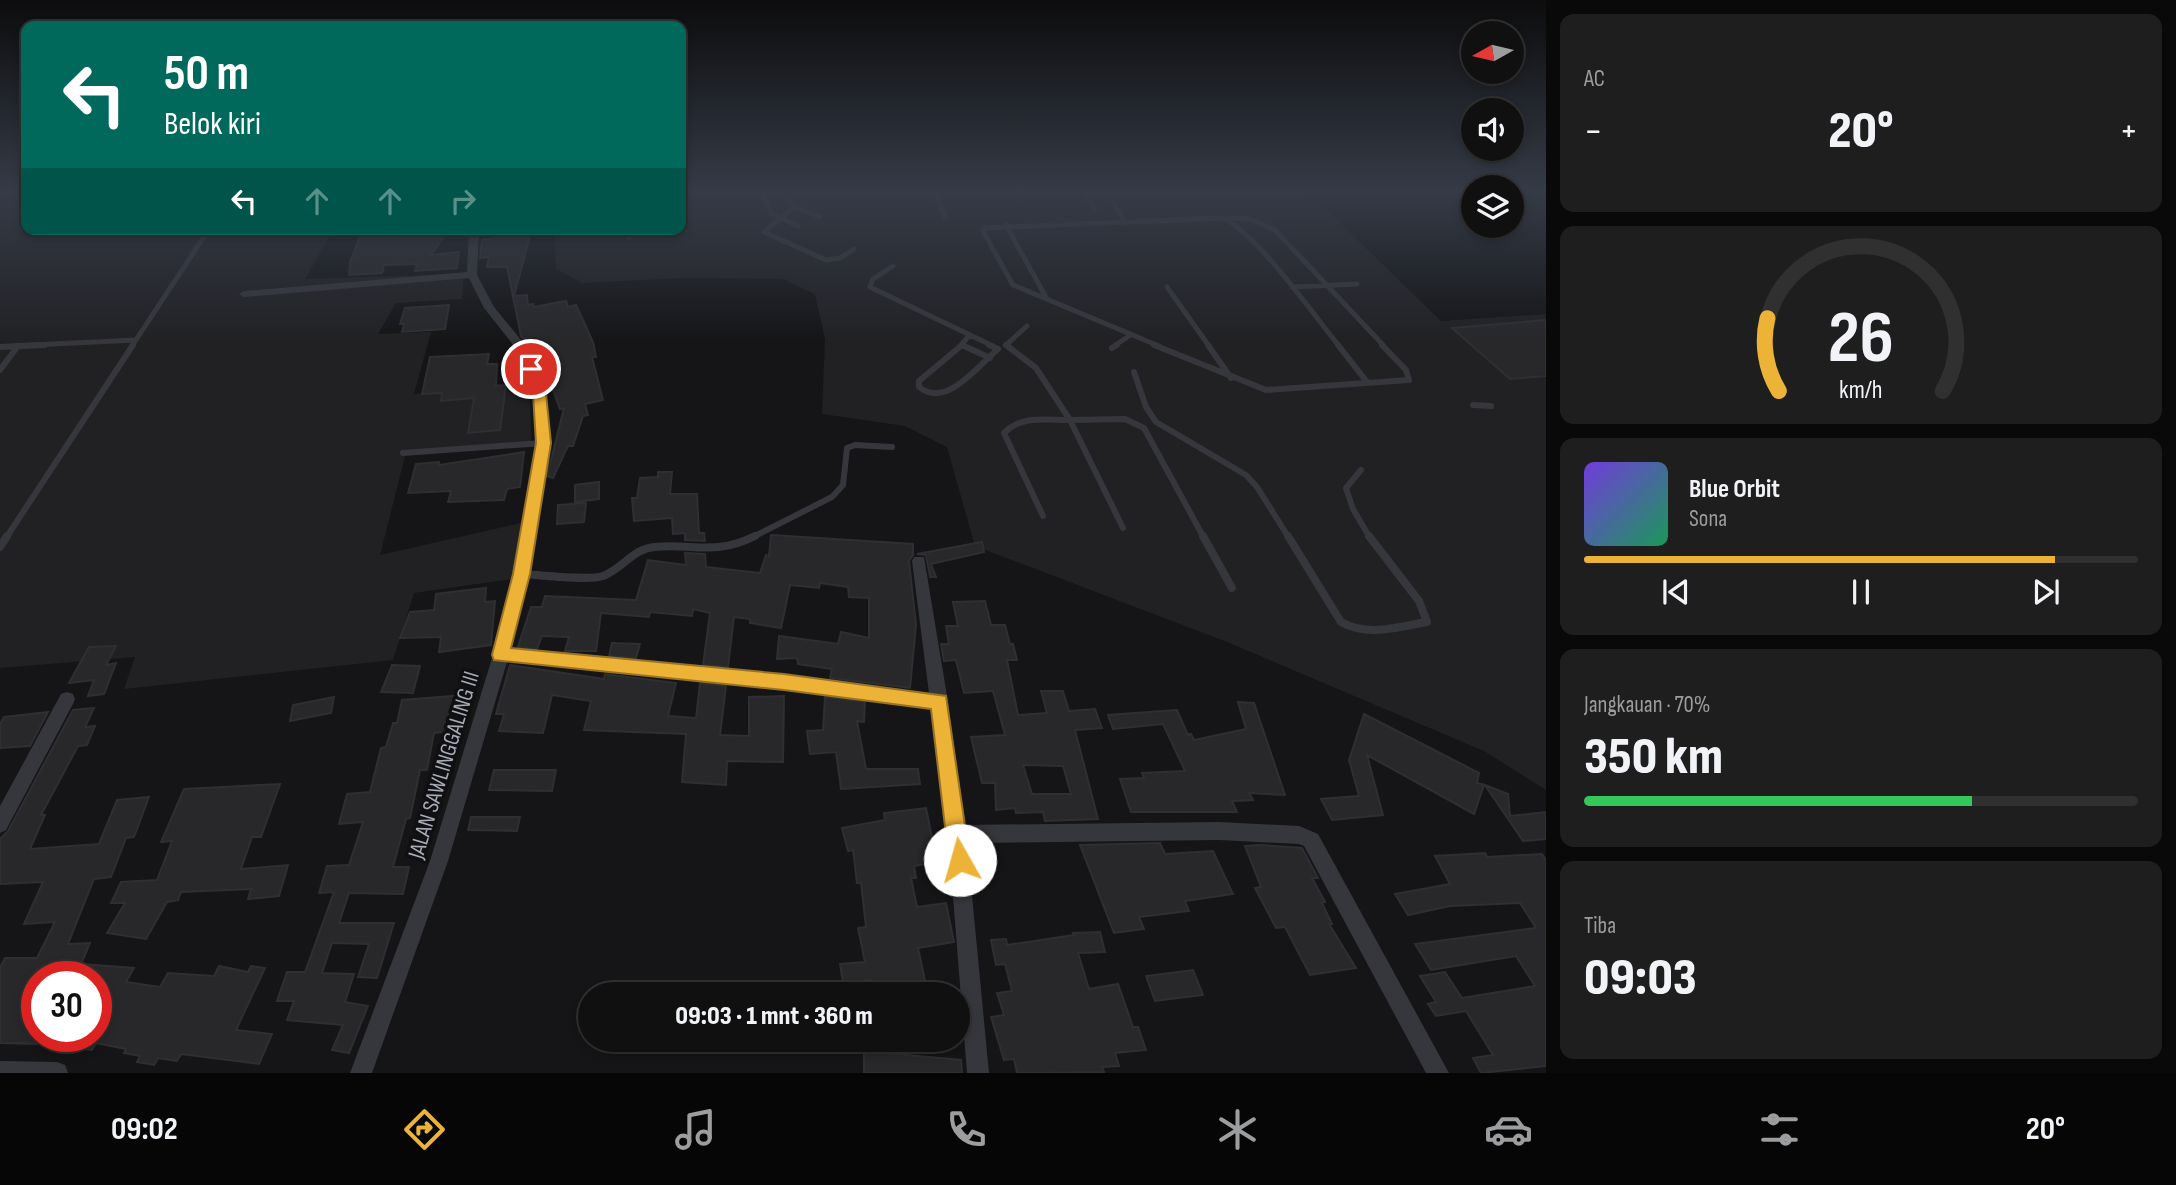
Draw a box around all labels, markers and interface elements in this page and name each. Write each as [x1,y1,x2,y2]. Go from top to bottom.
north arrow [1461,21,1524,84]
map controls [1461,21,1524,238]
text: 50 m [164,45,249,104]
icon: left [49,49,140,140]
text: AC [1584,65,1605,93]
button: sound [1461,98,1524,161]
text: 20° [1828,100,1894,163]
text: Belok kiri [164,105,261,144]
text: − [1584,109,1603,154]
text: + [2119,109,2138,154]
button: layers [1461,175,1524,238]
icon: left [225,182,263,220]
icon: ahead [298,182,336,220]
icon: ahead [371,182,409,220]
icon: right [444,182,482,220]
text: 26 [1828,295,1894,383]
pin [501,339,561,399]
icon: arrive [512,350,550,388]
text: km/h [1839,374,1883,405]
text: Blue Orbit [1689,474,1780,505]
text: Sona [1689,505,1727,533]
icon: previous [1657,573,1695,611]
icon: pause [1842,573,1880,611]
icon: next [2027,573,2065,611]
street label: JALAN SAWLINGGALING III [402,668,486,863]
text: Jangkauan · 70% [1584,691,1710,719]
text: 350 km [1584,726,1723,789]
position arrow [923,823,997,897]
text: Tiba [1584,912,1616,940]
text: 09:03 [1584,947,1697,1010]
speed limit sign: 30 [21,961,112,1052]
text: 09:03 · 1 mnt · 360 m [675,1001,873,1032]
icon: directions [400,1105,449,1154]
icon: music [671,1105,720,1154]
icon: phone [942,1105,991,1154]
icon: climate [1213,1105,1262,1154]
icon: car [1484,1105,1533,1154]
icon: filters [1755,1105,1804,1154]
text: 09:02 [111,1110,178,1149]
text: 20° [2026,1110,2065,1149]

